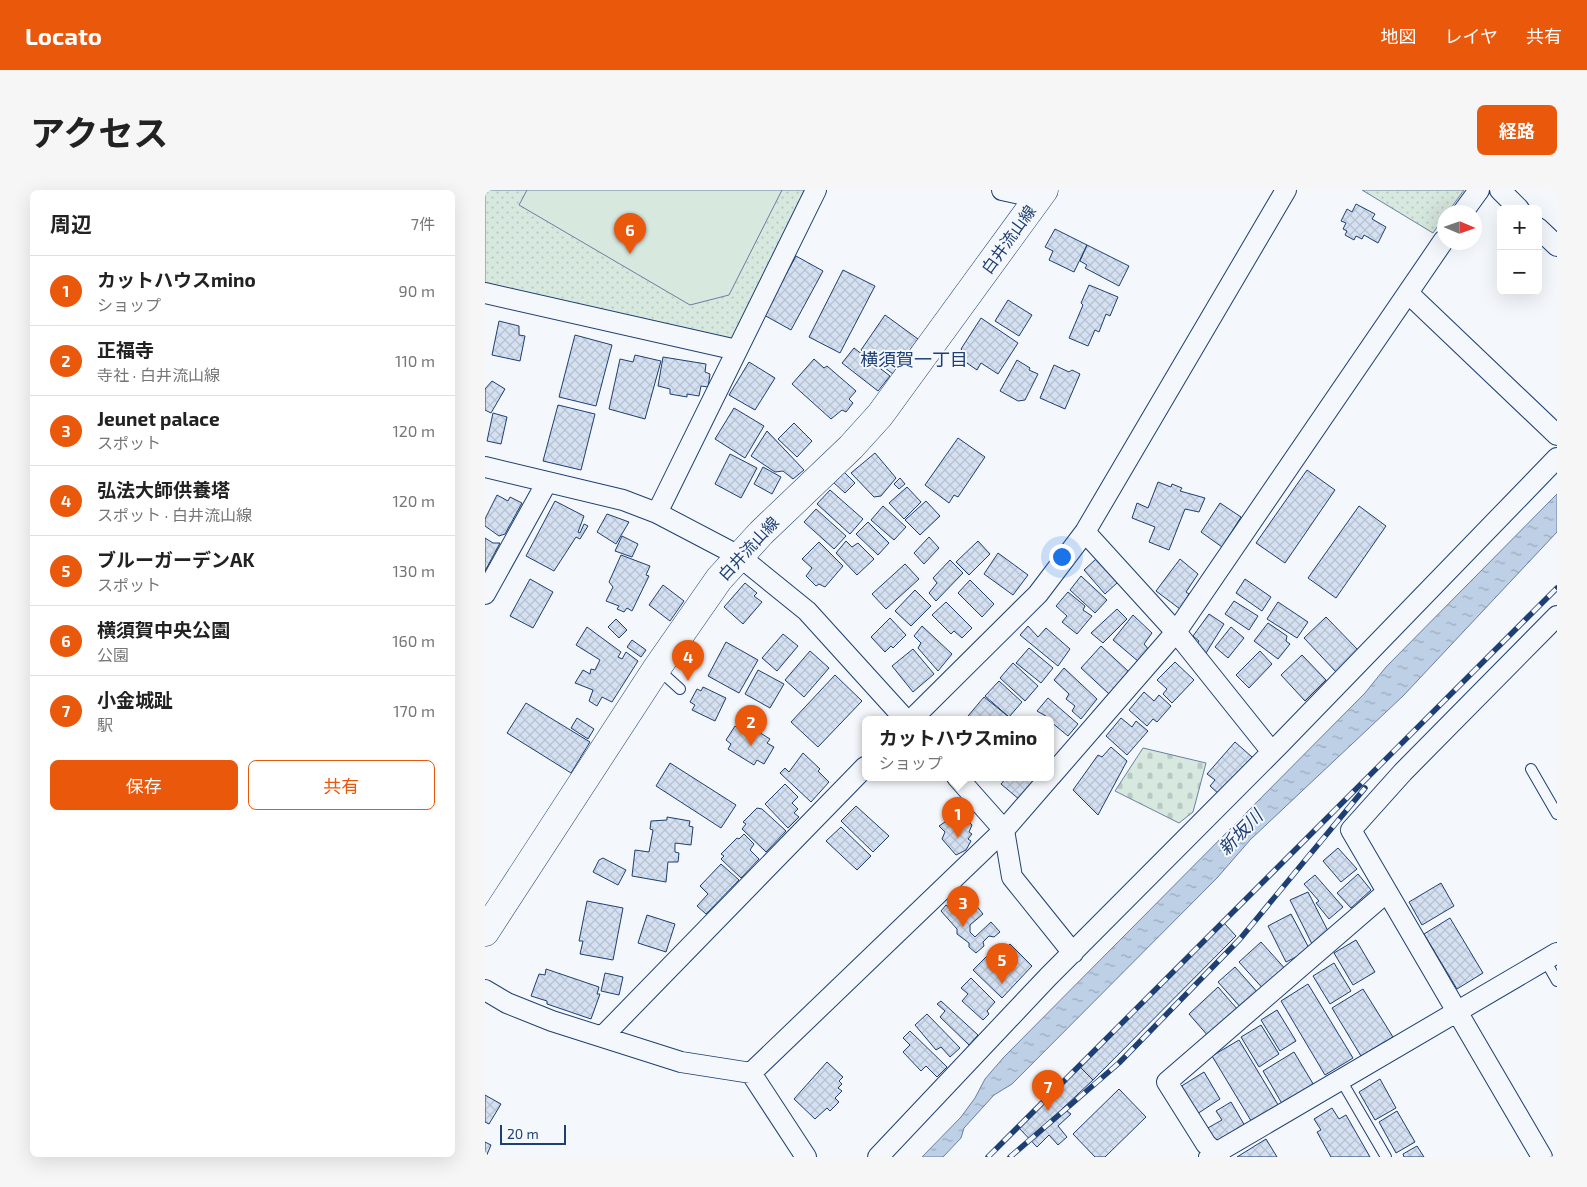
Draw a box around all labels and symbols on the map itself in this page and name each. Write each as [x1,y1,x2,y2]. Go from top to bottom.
street label: 白井流山線 [977,201,1039,277]
north arrow [1437,205,1482,250]
pin: 6 [614,213,646,254]
district label: 横須賀一丁目 [860,348,968,370]
street label: 白井流山線 [714,512,782,584]
your location [1049,544,1075,570]
pin: 4 [672,640,704,681]
pin: 2 [735,705,767,746]
pin: 1 [942,797,974,838]
water label: 新坂川 [1213,803,1268,859]
pin: 3 [947,886,979,927]
pin: 5 [986,943,1018,984]
pin: 7 [1032,1070,1064,1111]
scale bar [500,1122,566,1145]

